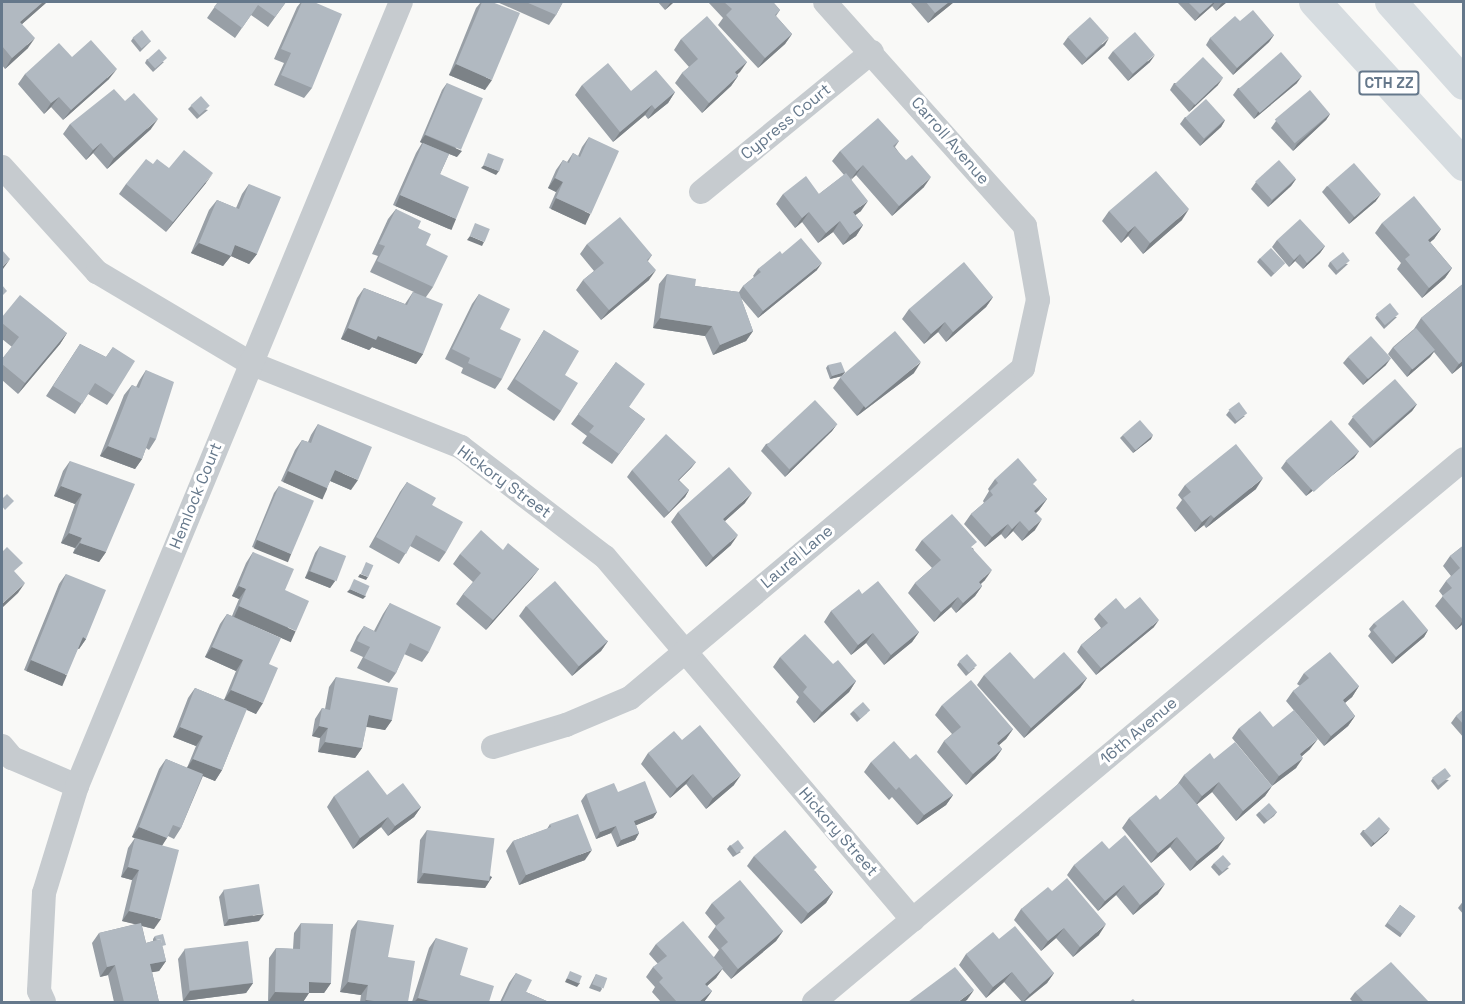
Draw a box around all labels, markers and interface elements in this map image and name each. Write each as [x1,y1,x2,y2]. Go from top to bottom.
road number: CTH ZZ [1358,71,1420,95]
street label: Cypress Court [737,80,835,164]
street label: Carroll Avenue [907,93,993,189]
street label: Hemlock Court [166,440,226,552]
street label: Hickory Street [453,442,555,522]
street label: Laurel Lane [757,521,837,593]
street label: 16th Avenue [1097,693,1181,769]
street label: Hickory Street [794,784,882,880]

